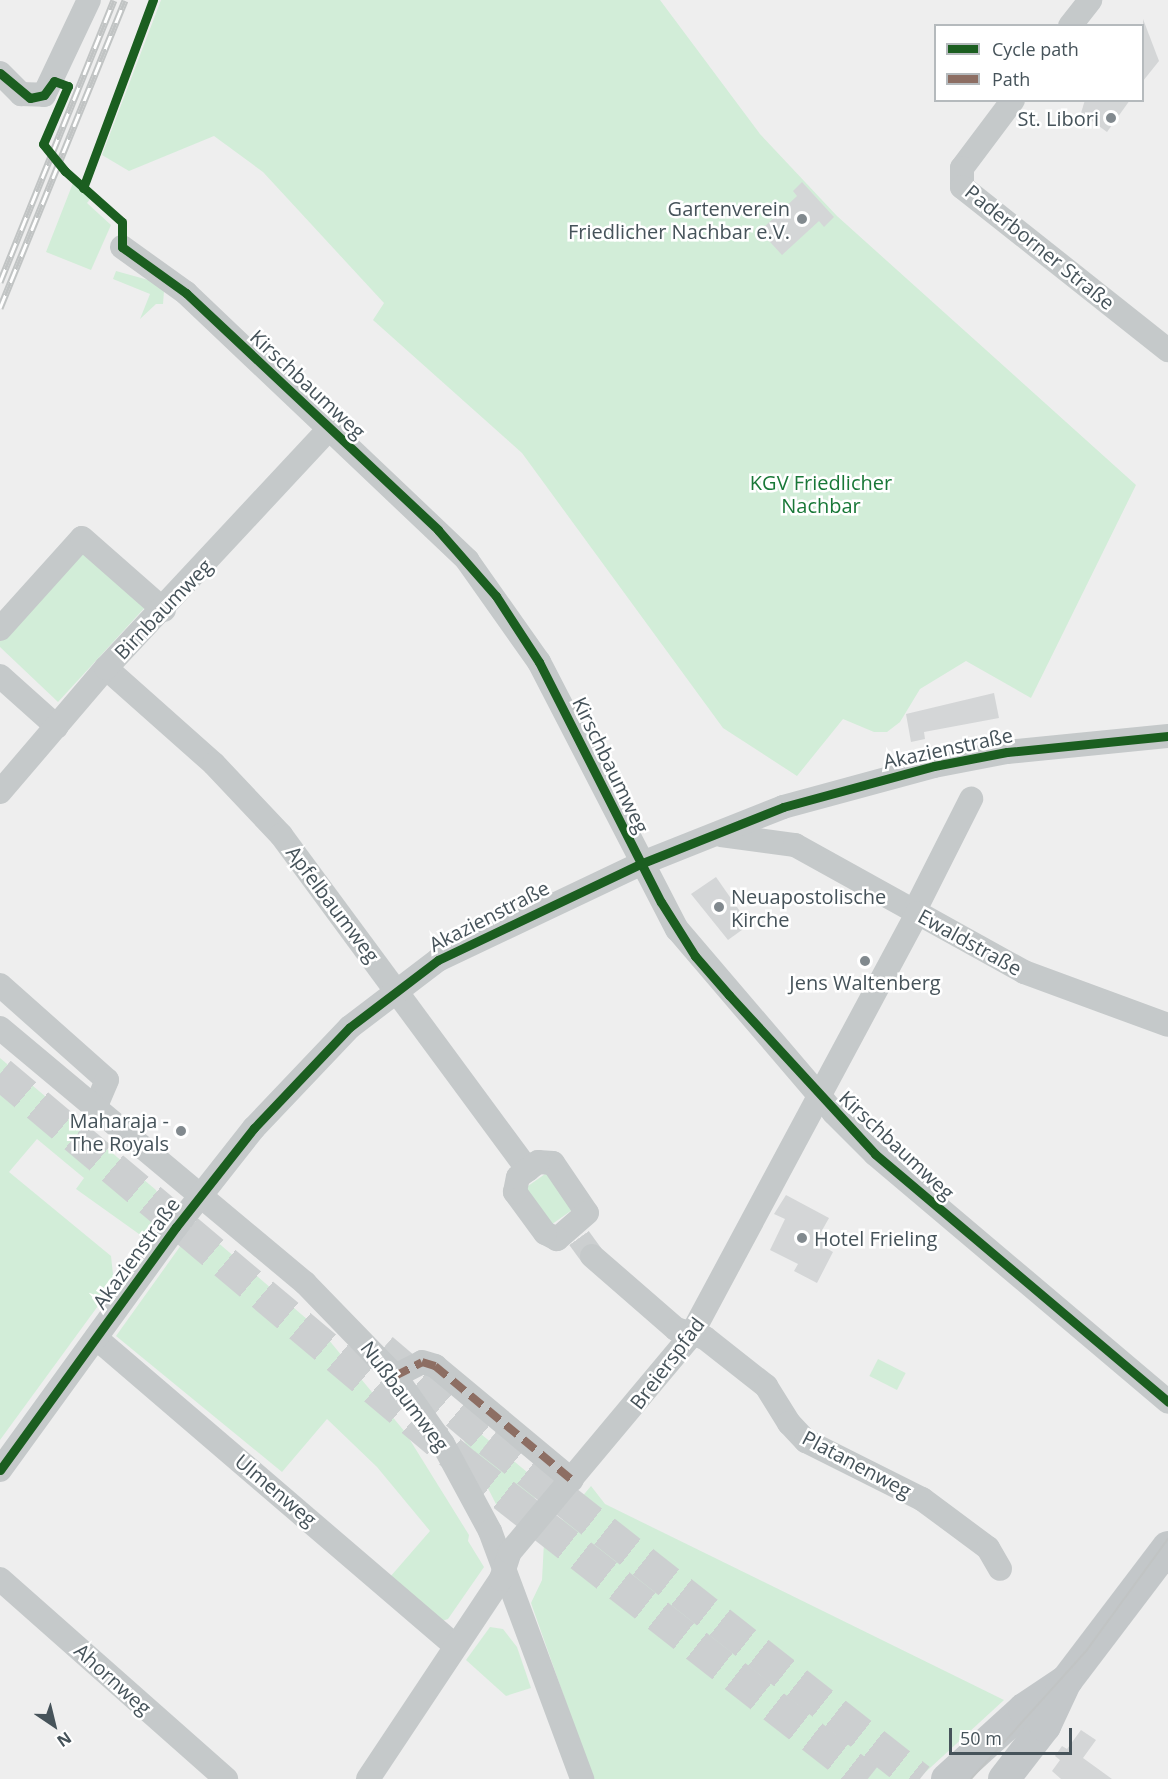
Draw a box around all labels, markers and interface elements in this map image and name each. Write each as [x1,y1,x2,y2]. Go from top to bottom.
legend [934,24,1144,102]
text: Cycle path [992,37,1079,61]
text: Path [992,67,1030,91]
place label: St. Libori [1017,106,1099,130]
marker: St. Libori [1104,111,1118,125]
street label: Paderborner Straße [961,179,1119,315]
place label: Gartenverein Friedlicher Nachbar e.V. [568,196,790,243]
marker: Gartenverein Friedlicher Nachbar e.V. [795,212,809,226]
street label: Kirschbaumweg [245,325,371,443]
park label: KGV Friedlicher Nachbar [750,470,892,517]
street label: Birnbaumweg [109,554,217,664]
street label: Kirschbaumweg [568,693,654,837]
street label: Akazienstraße [881,723,1015,773]
street label: Apfelbaumweg [281,841,385,967]
street label: Akazienstraße [425,875,553,957]
place label: Neuapostolische Kirche [731,884,886,931]
marker: Neuapostolische Kirche [712,900,726,914]
street label: Ewaldstraße [914,904,1026,980]
marker: Jens Waltenberg [858,954,872,968]
place label: Jens Waltenberg [789,970,941,994]
street label: Kirschbaumweg [834,1086,960,1204]
place label: Maharaja - The Royals [69,1108,169,1155]
marker: Maharaja - The Royals [174,1124,188,1138]
street label: Akazienstraße [88,1193,184,1313]
place label: Hotel Frieling [814,1226,937,1250]
marker: Hotel Frieling [795,1231,809,1245]
street label: Breierspfad [625,1312,709,1414]
street label: Nußbaumweg [356,1336,454,1456]
street label: Platanenweg [798,1425,916,1503]
street label: Ulmenweg [230,1449,322,1531]
street label: Ahornweg [70,1638,156,1720]
north arrow [24,1695,84,1755]
scale bar [952,1716,1075,1754]
text: 50 m [960,1726,1002,1750]
text: N [53,1727,76,1752]

